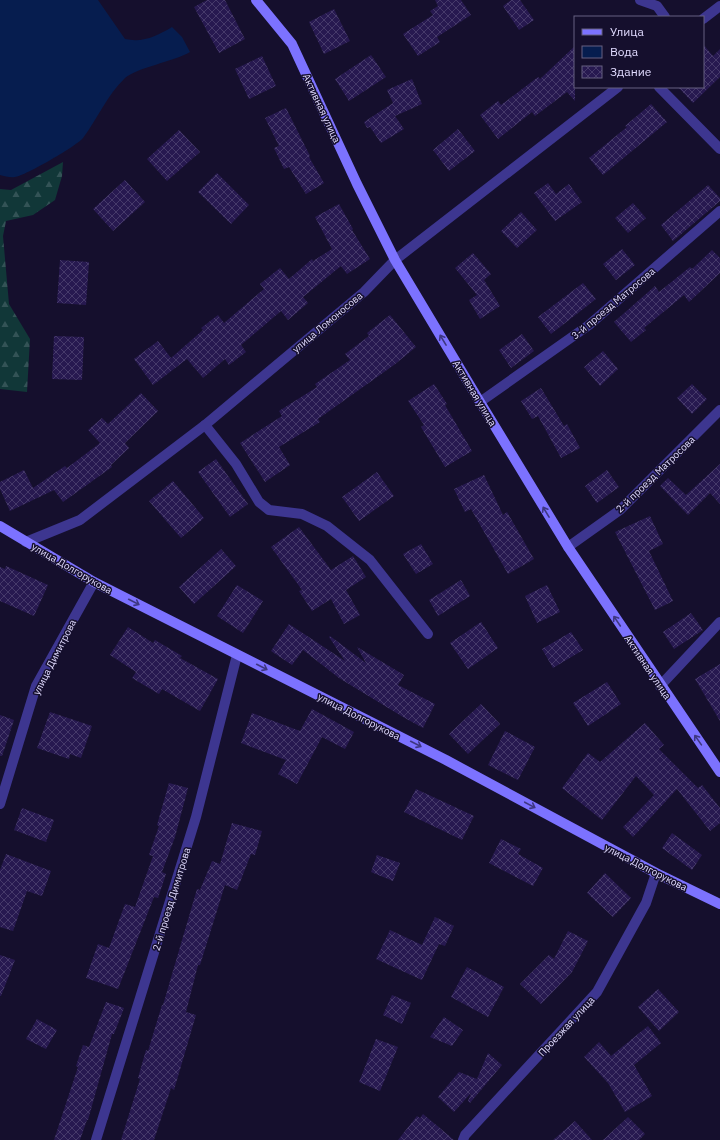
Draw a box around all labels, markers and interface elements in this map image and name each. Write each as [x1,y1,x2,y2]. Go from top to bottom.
legend [574,16,704,88]
text: Улица [610,24,644,39]
text: Вода [610,44,639,59]
text: Здание [610,64,652,79]
street label: Активная улица [300,72,344,145]
street label: 3-й проезд Матросова [569,264,658,342]
street label: улица Ломоносова [289,289,366,356]
one-way arrow [439,334,447,346]
street label: Активная улица [450,358,500,429]
street label: 2-й проезд Матросова [613,433,698,516]
one-way arrow [542,506,550,518]
street label: улица Долгорукова [29,540,115,597]
one-way arrow [127,599,139,606]
one-way arrow [613,616,621,627]
street label: улица Димитрова [30,617,79,697]
street label: Активная улица [621,633,674,702]
one-way arrow [256,664,268,671]
street label: улица Долгорукова [315,690,403,743]
one-way arrow [694,735,702,746]
one-way arrow [409,741,421,749]
one-way arrow [524,802,536,810]
street label: улица Долгорукова [602,841,690,894]
street label: 2-й проезд Димитрова [150,845,194,952]
street label: Проезжая улица [535,993,598,1059]

